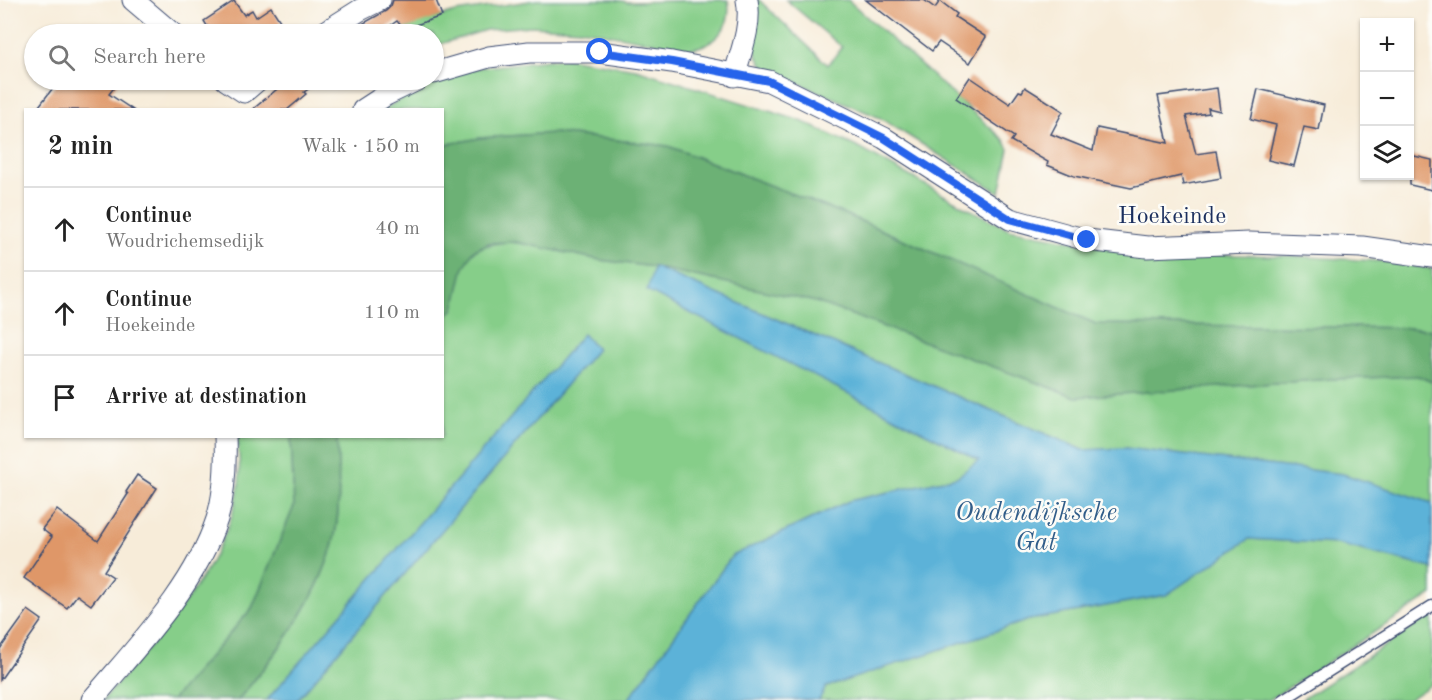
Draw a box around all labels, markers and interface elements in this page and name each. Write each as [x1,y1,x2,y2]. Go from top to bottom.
map controls [1360,18,1414,180]
button: + [1360,18,1414,72]
search box [24,24,444,90]
route start [586,38,612,64]
icon: search [45,41,78,74]
text: Search here [93,46,206,68]
button: − [1360,72,1414,126]
button: layers [1360,126,1414,180]
text: 2 min [48,134,113,160]
text: Walk · 150 m [301,137,420,157]
text: Continue [105,205,192,227]
street label: Hoekeinde [1118,205,1226,229]
icon: ahead [48,213,81,246]
text: 40 m [375,219,420,239]
route end [1073,226,1099,252]
text: Woudrichemsedijk [105,232,264,252]
text: Continue [105,289,192,311]
icon: ahead [48,297,81,330]
text: 110 m [364,303,420,323]
text: Hoekeinde [105,316,195,336]
icon: arrive [48,381,81,414]
text: Arrive at destination [105,386,307,408]
water label: Oudendijksche Gat [955,500,1117,556]

